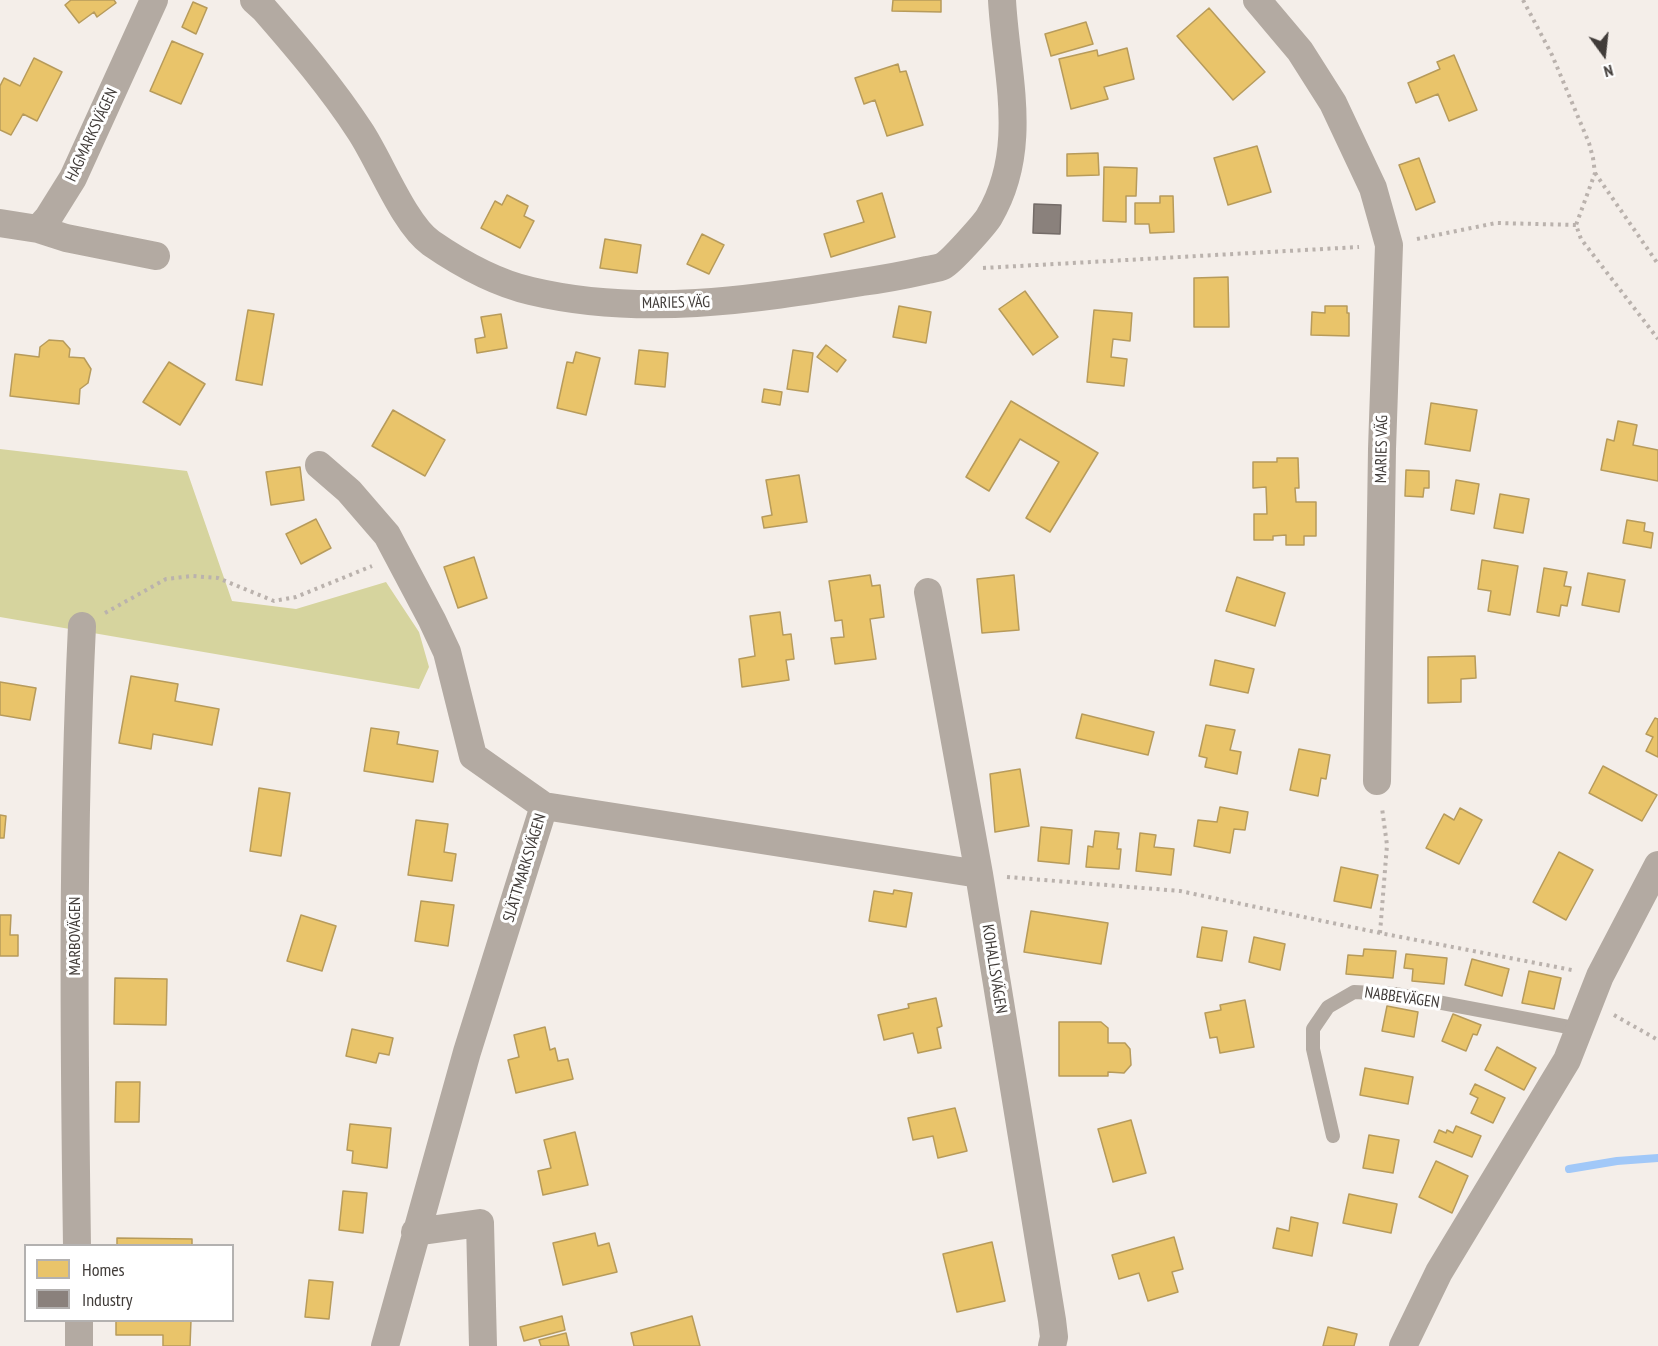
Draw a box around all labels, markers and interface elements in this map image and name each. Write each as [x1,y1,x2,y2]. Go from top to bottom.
north arrow [1574,24,1634,84]
text: N [1602,61,1615,82]
street label: HAGMARKSVÄGEN [62,85,122,185]
street label: MARIES VÄG [642,293,710,313]
street label: MARIES VÄG [1372,415,1392,483]
street label: SLÄTTMARKSVÄGEN [499,811,551,925]
street label: MARBOVÄGEN [65,897,85,975]
street label: KOHALLSVÄGEN [977,923,1011,1015]
street label: NABBEVÄGEN [1363,983,1441,1013]
legend [24,1244,234,1322]
text: Homes [82,1258,125,1281]
text: Industry [82,1288,132,1311]

